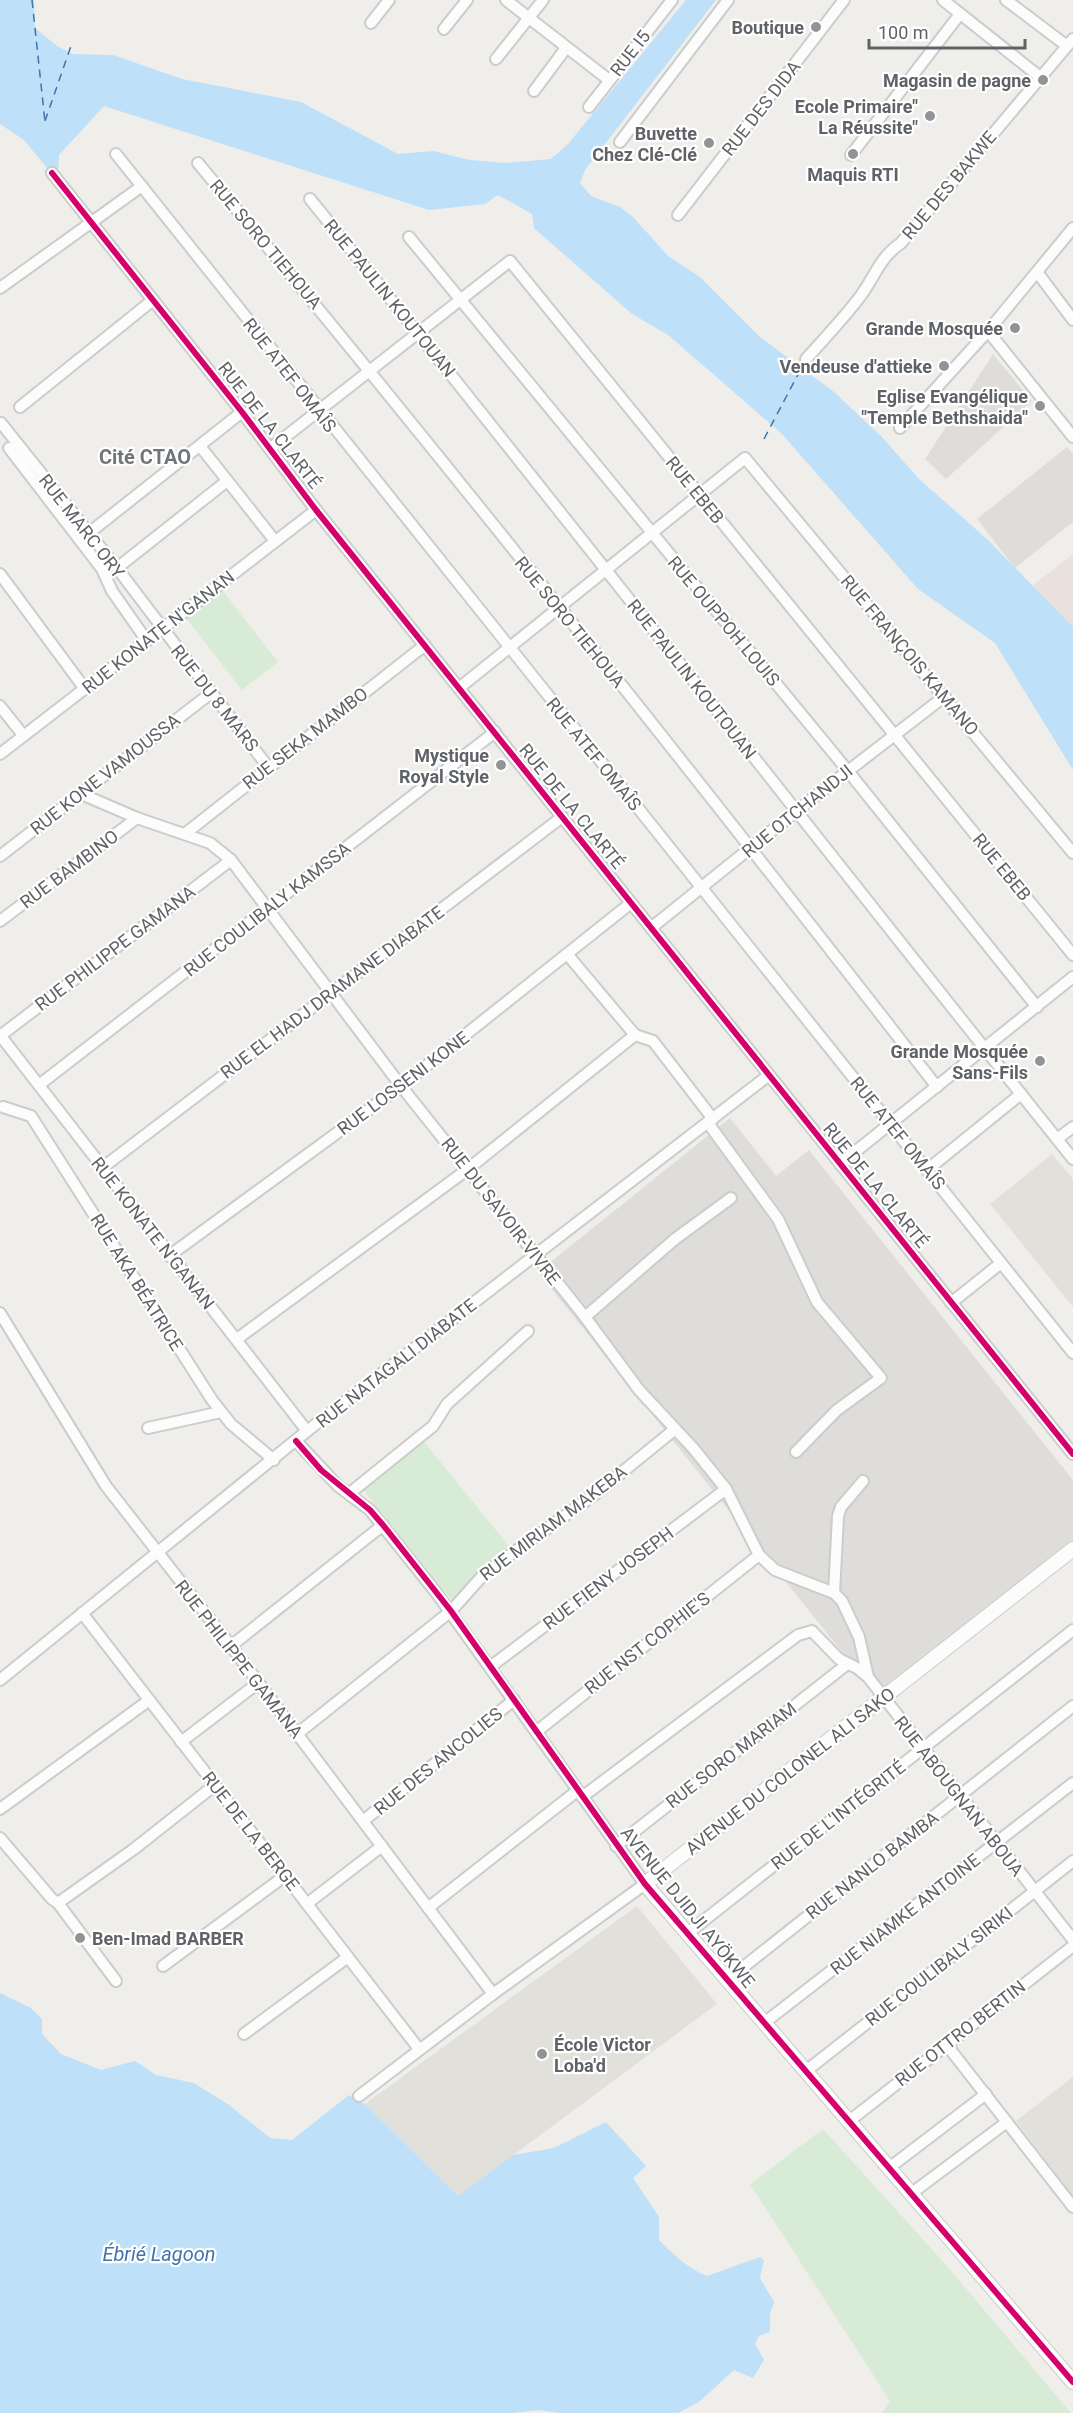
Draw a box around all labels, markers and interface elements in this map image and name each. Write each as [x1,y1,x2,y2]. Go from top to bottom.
scale bar [869,12,1025,50]
place label: Boutique [731,17,804,38]
marker: Boutique [809,20,823,34]
text: 100 m [878,22,929,43]
street label: RUE I5 [606,26,654,80]
street label: RUE DES DIDA [717,56,805,160]
place label: Magasin de pagne [883,70,1031,91]
marker: Magasin de pagne [1036,73,1050,87]
place label: Ecole Primaire" La Réussite" [795,96,918,138]
marker: Ecole Primaire" La Réussite" [923,109,937,123]
place label: Buvette Chez Clé-Clé [592,123,697,165]
street label: RUE DES BAKWE [898,127,1000,243]
marker: Buvette Chez Clé-Clé [702,136,716,150]
marker: Maquis RTI [846,147,860,161]
place label: Maquis RTI [807,164,899,185]
street label: RUE SORO TIEHOUA [206,175,326,313]
street label: RUE PAULIN KOUTOUAN [320,215,460,381]
street label: RUE ATEF OMAÎS [239,314,341,436]
place label: Grande Mosquée [866,318,1003,339]
marker: Grande Mosquée [1008,321,1022,335]
place label: Vendeuse d'attieke [779,356,932,377]
street label: RUE DE LA CLARTÉ [214,358,326,492]
marker: Vendeuse d'attieke [937,359,951,373]
place label: Eglise Evangélique "Temple Bethshaida" [861,386,1028,428]
marker: Eglise Evangélique "Temple Bethshaida" [1033,399,1047,413]
district label: Cité CTAO [99,445,191,469]
street label: RUE EBEB [662,452,728,528]
street label: RUE MARC ORY [35,470,129,582]
street label: RUE SORO TIEHOUA [511,552,629,692]
street label: RUE OUPPOH LOUIS [664,552,785,690]
street label: RUE KONATE N'GANAN [78,566,238,698]
street label: RUE FRANÇOIS KAMANO [837,570,983,740]
street label: RUE PAULIN KOUTOUAN [623,595,761,763]
street label: RUE DU 8 MARS [167,641,263,756]
street label: RUE SEKA MAMBO [238,683,372,793]
street label: RUE ATEF OMAÎS [542,693,646,815]
street label: RUE KONE VAMOUSSA [26,709,184,839]
street label: RUE DE LA CLARTÉ [515,739,629,873]
place label: Mystique Royal Style [399,745,489,787]
marker: Mystique Royal Style [494,758,508,772]
street label: RUE OTCHANDJI [738,760,856,862]
street label: RUE BAMBINO [16,825,122,913]
street label: RUE EBEB [969,829,1035,905]
street label: RUE COULIBALY KAMSSA [180,837,355,981]
street label: RUE PHILIPPE GAMANA [31,881,199,1015]
street label: RUE EL HADJ DRAMANE DIABATE [216,901,448,1083]
street label: RUE LOSSENI KONE [333,1027,473,1139]
place label: Grande Mosquée Sans-Fils [891,1041,1028,1083]
marker: Grande Mosquée Sans-Fils [1033,1054,1047,1068]
street label: RUE ATEF OMAÎS [846,1072,950,1194]
street label: RUE DE LA CLARTÉ [819,1118,933,1252]
street label: RUE DU SAVOIR-VIVRE [437,1133,565,1289]
street label: RUE KONATE N'GANAN [87,1153,219,1313]
street label: RUE AKA BÉATRICE [86,1210,188,1354]
street label: RUE NATAGALI DIABATE [312,1294,480,1432]
street label: RUE MIRIAM MAKEBA [476,1461,631,1585]
street label: RUE FIENY JOSEPH [539,1522,677,1634]
street label: RUE PHILIPPE GAMANA [171,1576,307,1742]
street label: RUE NST COPHIE'S [580,1587,714,1698]
street label: AVENUE DU COLONEL ALI SAKO [681,1683,899,1859]
street label: RUE SORO MARIAM [662,1698,800,1812]
street label: RUE DES ANCOLIES [370,1703,507,1819]
street label: RUE ABOUGNAN ABOUA [890,1712,1028,1880]
street label: RUE DE L'INTÉGRITÉ [767,1756,909,1874]
street label: RUE DE LA BERGE [198,1767,304,1895]
street label: RUE NANLO BAMBA [801,1807,943,1923]
street label: AVENUE DJIDJI AYÖKWE [617,1822,759,1992]
street label: RUE NIAMKE ANTOINE [826,1849,984,1979]
street label: RUE COULIBALY SIRIKI [861,1902,1017,2030]
place label: Ben-Imad BARBER [92,1928,244,1949]
marker: Ben-Imad BARBER [73,1931,87,1945]
street label: RUE OTTRO BERTIN [891,1976,1029,2090]
place label: École Victor Loba'd [554,2034,651,2076]
marker: École Victor Loba'd [535,2047,549,2061]
water label: Ébrié Lagoon [102,2242,216,2266]

